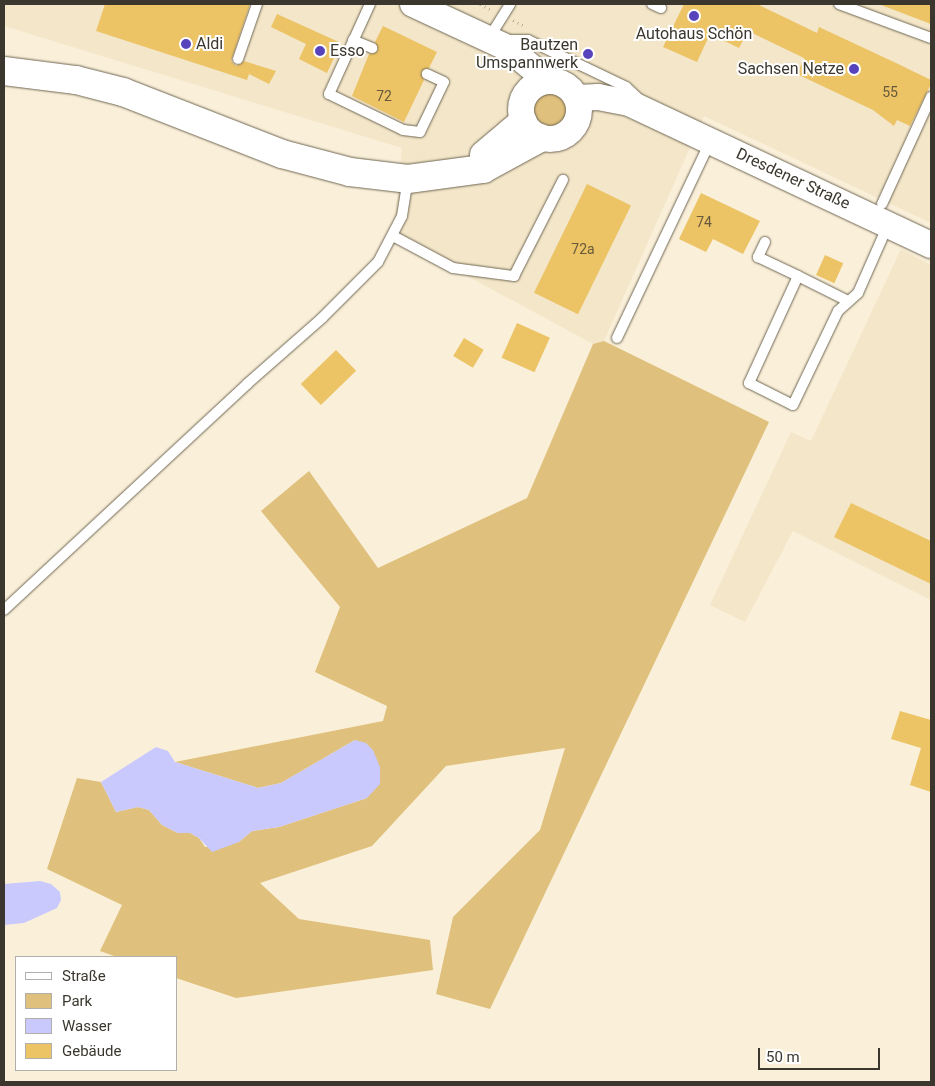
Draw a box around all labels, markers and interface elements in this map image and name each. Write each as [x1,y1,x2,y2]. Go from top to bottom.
marker: Autohaus Schön [688,10,700,22]
place label: Autohaus Schön [636,24,752,44]
place label: Aldi [196,34,223,54]
place label: Bautzen Umspannwerk [476,35,578,73]
marker: Aldi [180,38,192,50]
place label: Esso [330,41,365,61]
marker: Esso [314,45,326,57]
marker: Bautzen Umspannwerk [582,48,594,60]
place label: Sachsen Netze [738,59,844,79]
marker: Sachsen Netze [848,63,860,75]
house number: 55 [882,84,898,100]
house number: 72 [376,88,392,104]
street label: Dresdener Straße [733,144,853,214]
house number: 74 [696,214,712,230]
house number: 72a [571,241,595,257]
legend [15,956,178,1071]
text: Straße [62,967,106,985]
text: Park [62,992,92,1010]
text: Wasser [62,1017,112,1035]
scale bar [760,1038,882,1070]
text: Gebäude [62,1042,121,1060]
text: 50 m [766,1048,800,1066]

